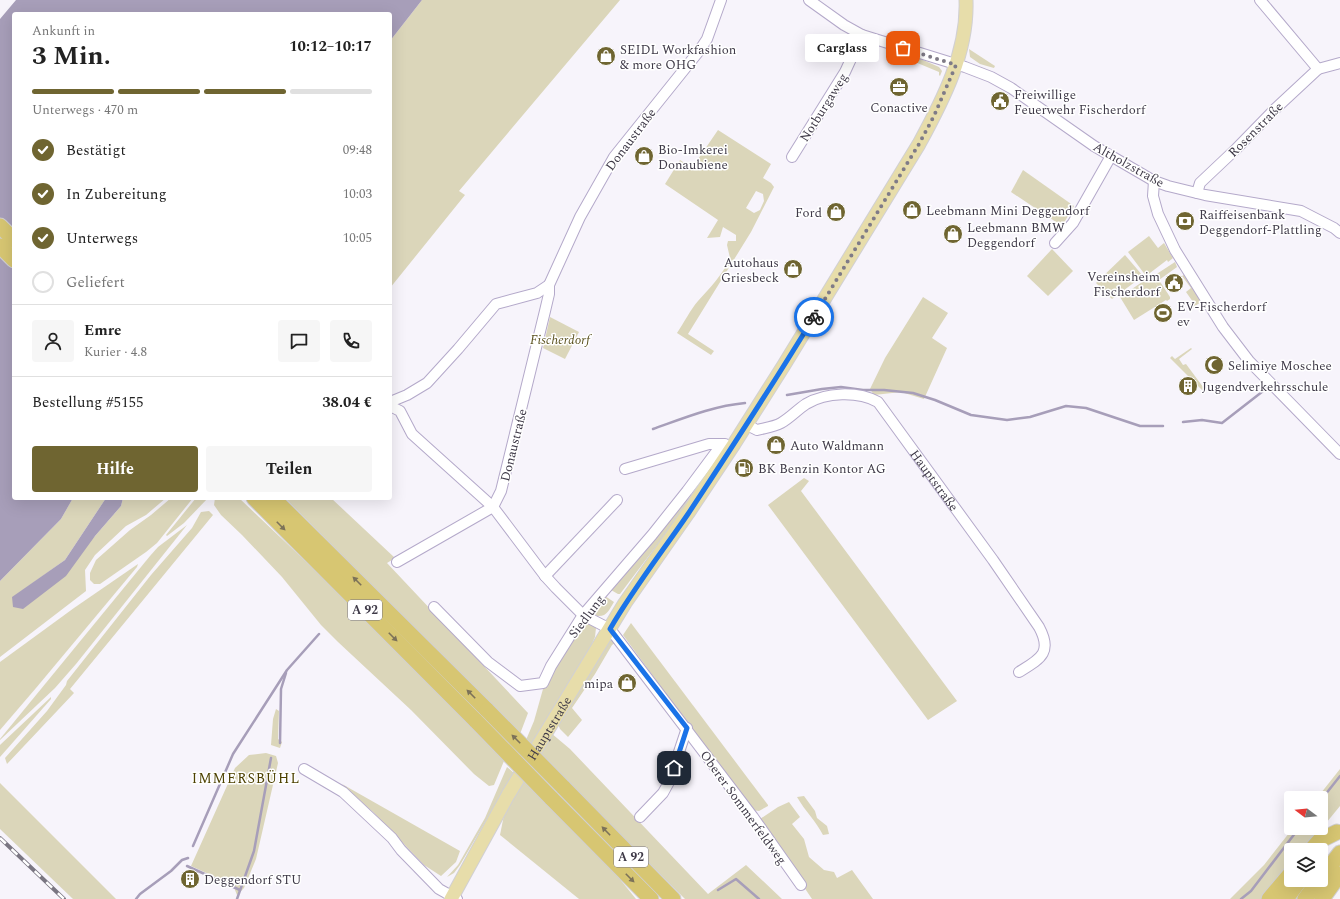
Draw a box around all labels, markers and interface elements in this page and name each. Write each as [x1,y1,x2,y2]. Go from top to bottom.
text: Ankunft in [32,21,95,41]
pin [886,31,920,65]
callout: Carglass [805,34,879,62]
text: 10:12–10:17 [289,35,372,58]
text: 3 Min. [32,36,111,76]
icon: bag [892,37,914,59]
text: Carglass [817,38,867,58]
place label: SEIDL Workfashion & more OHG [620,40,737,75]
shop icon: SEIDL Workfashion & more OHG [595,45,617,67]
street label: Notburgaweg [795,69,853,146]
office icon: Conactive [888,76,910,98]
place label: Freiwillige Feuerwehr Fischerdorf [1014,85,1147,120]
public building icon: Freiwillige Feuerwehr Fischerdorf [989,90,1011,112]
place label: Conactive [870,98,928,118]
street label: Rosenstraße [1224,98,1288,162]
text: Unterwegs · 470 m [32,100,138,120]
street label: Donaustraße [600,104,661,175]
street label: Altholzstraße [1089,137,1168,193]
icon: check [32,139,54,161]
text: Bestätigt [66,139,126,162]
text: 09:48 [343,140,372,160]
place label: Bio-Imkerei Donaubiene [658,140,728,175]
shop icon: Bio-Imkerei Donaubiene [633,145,655,167]
icon: check [32,183,54,205]
text: In Zubereitung [66,183,167,206]
text: 10:03 [343,184,372,204]
shop icon: Leebmann Mini Deggendorf [901,199,923,221]
shop icon: Ford [825,201,847,223]
place label: Leebmann Mini Deggendorf [926,201,1091,221]
place label: Ford [795,203,822,223]
place label: Raiffeisenbank Deggendorf-Plattling [1199,205,1322,240]
bank icon: Raiffeisenbank Deggendorf-Plattling [1174,210,1196,232]
place label: Leebmann BMW Deggendorf [967,218,1065,253]
shop icon: Leebmann BMW Deggendorf [942,223,964,245]
icon: check [32,227,54,249]
text: Unterwegs [66,227,138,250]
text: 10:05 [343,228,372,248]
place label: Autohaus Griesbeck [721,253,779,288]
shop icon: Autohaus Griesbeck [782,258,804,280]
place label: Vereinsheim Fischerdorf [1087,267,1162,302]
text: Geliefert [66,271,125,294]
public building icon: Vereinsheim Fischerdorf [1163,272,1185,294]
courier [794,297,834,337]
place label: EV-Fischerdorf ev [1177,297,1268,332]
sports icon: EV-Fischerdorf ev [1152,302,1174,324]
icon: bike [803,306,825,328]
text: Emre [84,319,122,342]
button: person [32,320,74,362]
button: chat [278,320,320,362]
button: phone [330,320,372,362]
park label: Fischerdorf [530,330,592,350]
text: Kurier · 4.8 [84,342,147,362]
mosque icon: Selimiye Moschee [1203,354,1225,376]
place label: Selimiye Moschee [1228,356,1332,376]
building icon: Jugendverkehrsschule [1177,375,1199,397]
place label: Jugendverkehrsschule [1202,377,1328,397]
text: Bestellung #5155 [32,391,144,414]
text: 38.04 € [322,391,372,414]
street label: Donaustraße [495,407,533,484]
shop icon: Auto Waldmann [765,434,787,456]
place label: Auto Waldmann [790,436,885,456]
button: Hilfe [32,446,198,492]
button: Teilen [206,446,372,492]
street label: Hauptstraße [905,446,963,516]
fuel station icon: BK Benzin Kontor AG [733,457,755,479]
place label: BK Benzin Kontor AG [758,459,886,479]
one-way arrow [276,521,286,531]
one-way arrow [352,576,362,586]
street label: Siedlung [564,591,610,643]
road number: A 92 [348,600,382,620]
one-way arrow [388,632,398,642]
shop icon: mipa [616,672,638,694]
place label: mipa [584,674,614,694]
one-way arrow [466,689,476,699]
street label: Hauptstraße [522,693,577,765]
one-way arrow [511,734,521,744]
street label: Oberer Sommerfeldweg [695,746,792,869]
pin [657,751,691,785]
icon: home [663,757,685,779]
district label: IMMERSBÜHL [192,768,300,789]
north arrow [1284,791,1328,835]
map controls [1284,791,1328,887]
one-way arrow [602,826,611,836]
button: layers [1284,843,1328,887]
road number: A 92 [614,847,648,867]
building icon: Deggendorf STU [179,868,201,890]
place label: Deggendorf STU [204,870,302,890]
one-way arrow [625,873,635,883]

